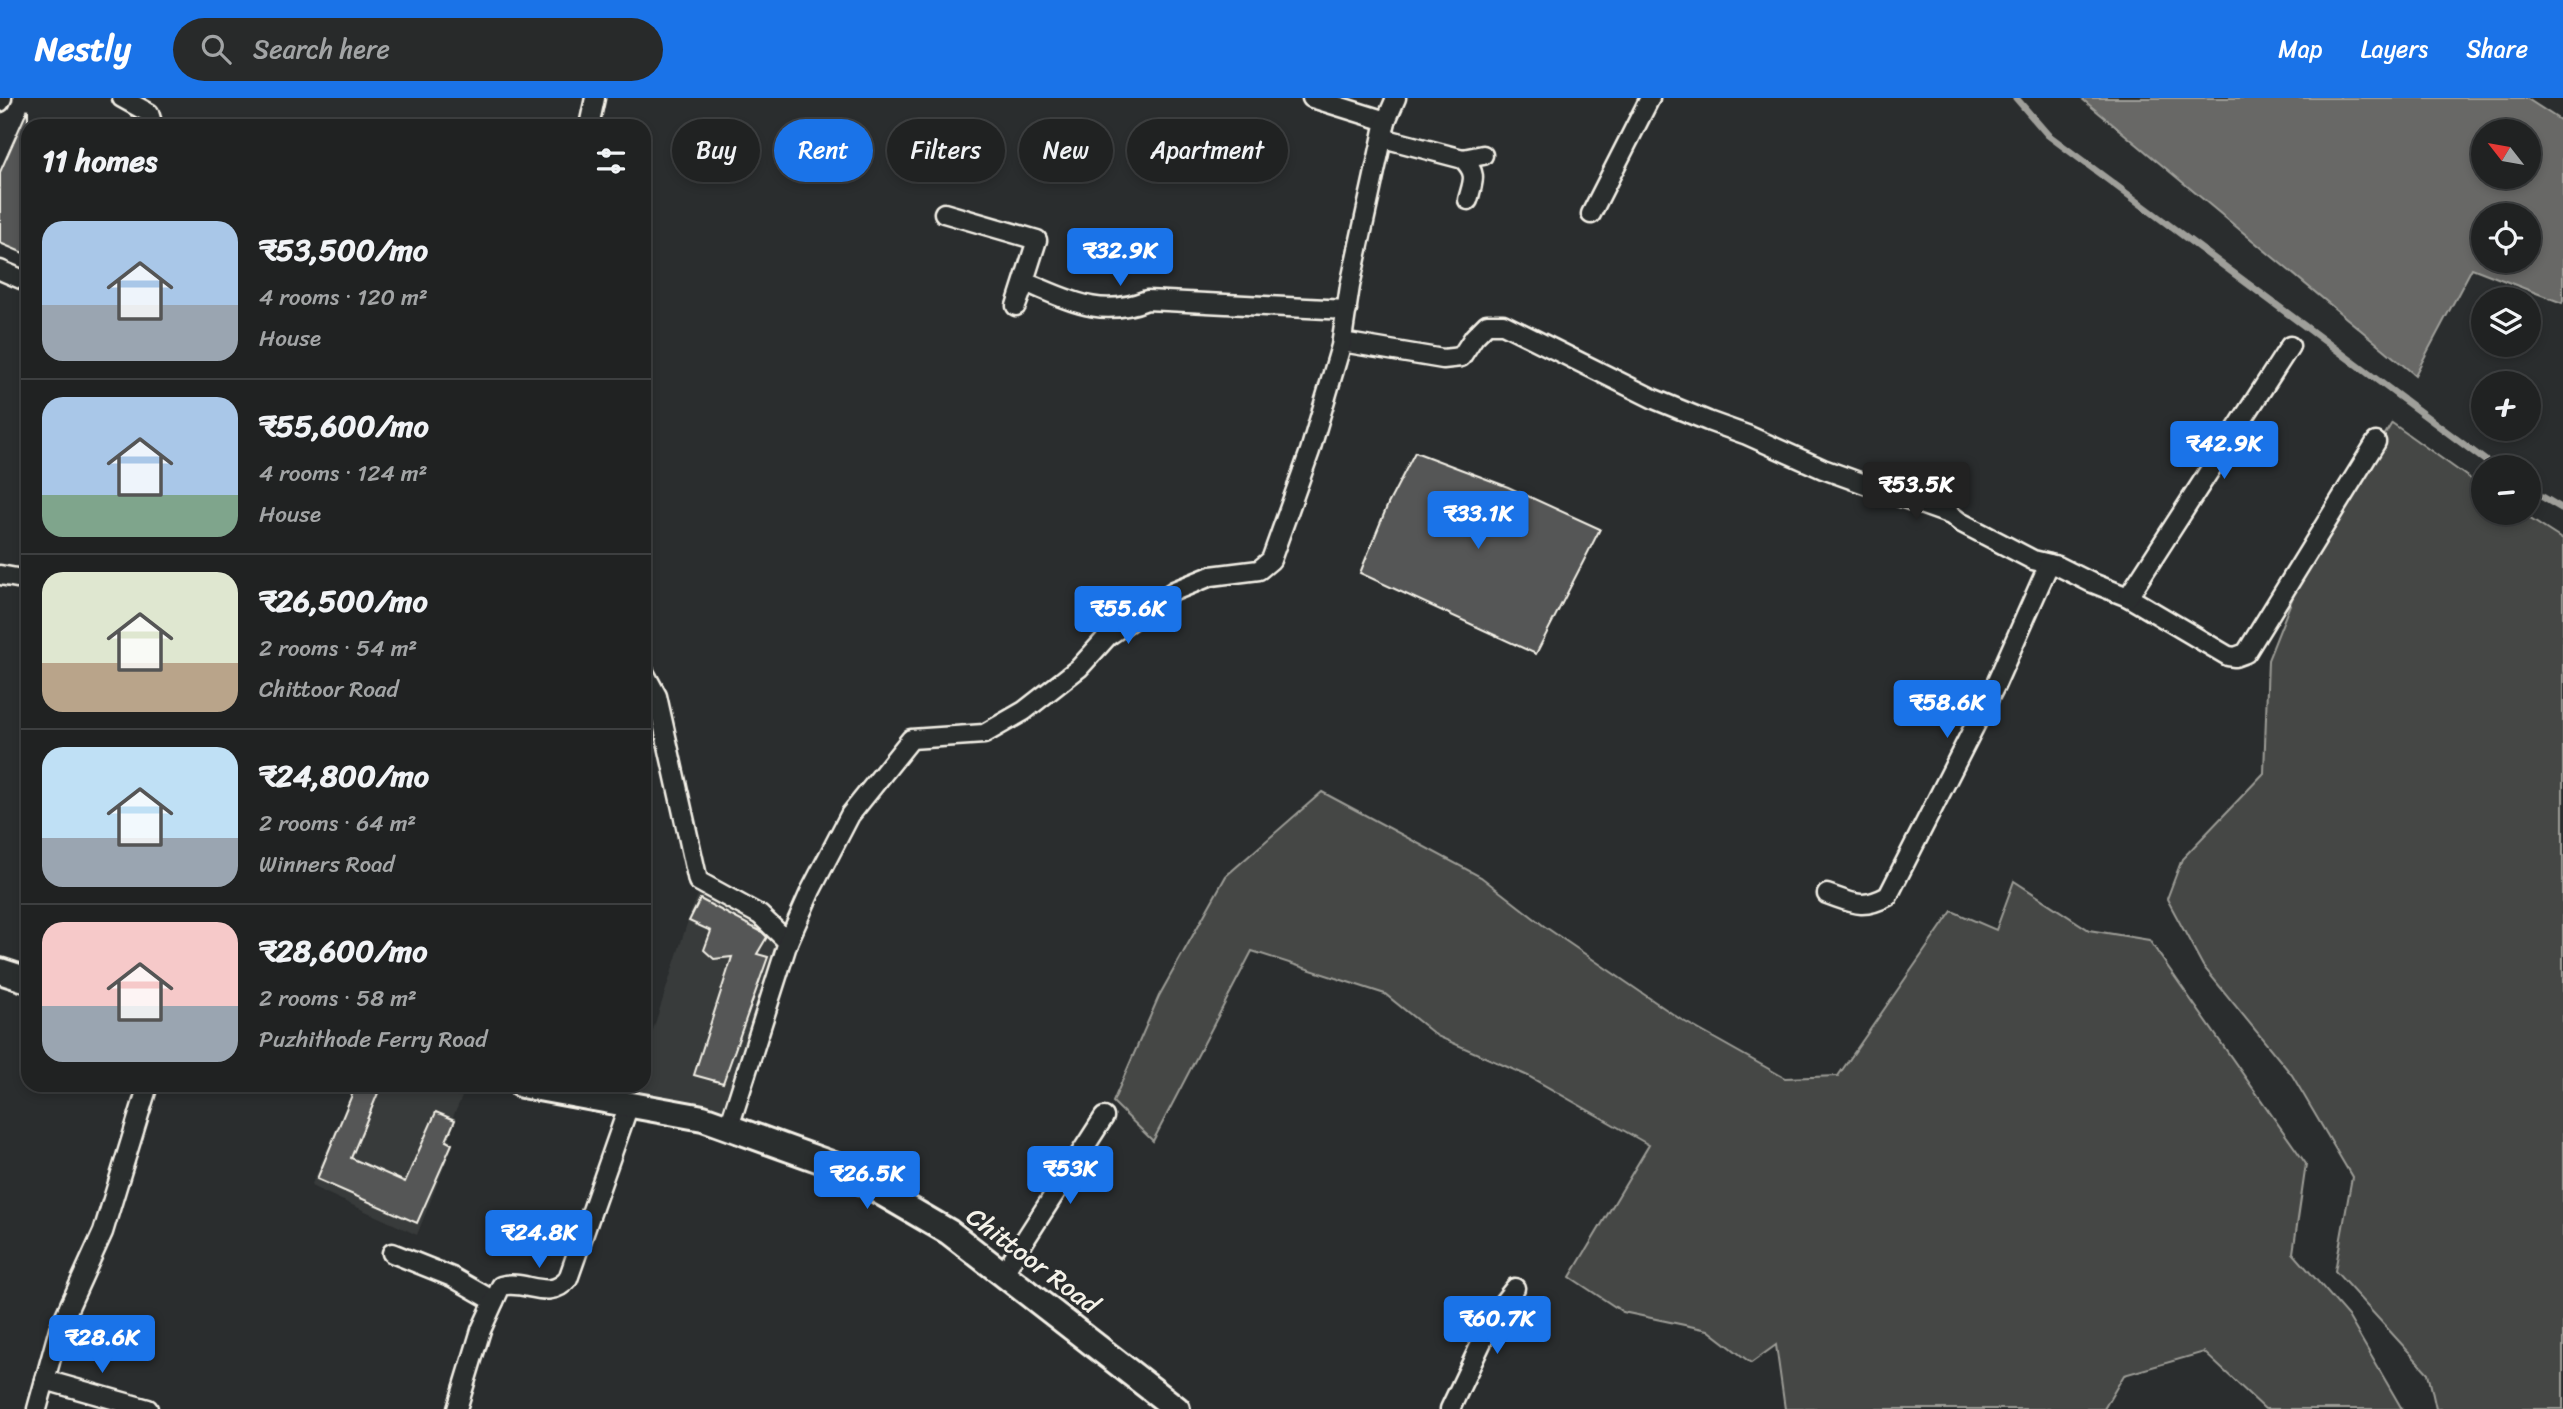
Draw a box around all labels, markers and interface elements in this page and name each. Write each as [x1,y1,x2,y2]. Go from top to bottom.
search box [173,18,663,81]
text: Nestly [35,20,131,78]
text: Search here [253,26,390,72]
text: Map [2278,28,2323,70]
text: Layers [2361,28,2428,70]
text: Share [2466,28,2528,70]
icon: search [197,30,235,68]
chip: Buy [672,119,760,182]
chip: Rent [774,119,873,182]
chip: Filters [887,119,1005,182]
chip: New [1019,119,1113,182]
chip: Apartment [1127,119,1288,182]
north arrow [2471,119,2541,189]
map controls [2471,119,2541,525]
text: 11 homes [42,134,157,188]
icon: filters [592,142,630,180]
button: locate [2471,203,2541,273]
text: ₹53,500/mo [259,223,428,277]
pin: ₹32.9K [1063,228,1177,288]
text: ₹32.9K [1083,230,1157,271]
icon: home [98,249,182,333]
text: 4 rooms · 120 m² [259,277,428,318]
button: layers [2471,287,2541,357]
text: House [259,318,321,359]
button: + [2471,371,2541,441]
text: ₹55,600/mo [259,399,429,453]
pin: ₹42.9K [2167,422,2281,481]
text: ₹42.9K [2186,423,2262,464]
icon: home [98,425,182,509]
text: 4 rooms · 124 m² [259,453,428,494]
button: − [2471,455,2541,525]
pin: ₹53.5K [1859,462,1973,522]
text: ₹53.5K [1879,464,1953,505]
pin: ₹33.1K [1421,491,1535,551]
text: ₹33.1K [1444,493,1512,534]
text: House [259,494,321,535]
text: ₹26,500/mo [259,574,428,628]
pin: ₹55.6K [1071,587,1185,646]
text: ₹55.6K [1091,588,1165,629]
icon: home [98,600,182,684]
text: 2 rooms · 54 m² [259,628,417,669]
text: Chittoor Road [259,669,399,710]
pin: ₹58.6K [1890,680,2004,740]
text: ₹58.6K [1910,682,1984,723]
text: ₹24,800/mo [259,749,429,803]
icon: home [98,775,182,859]
text: 2 rooms · 64 m² [259,803,416,844]
text: Winners Road [259,844,395,885]
text: ₹28,600/mo [259,924,427,978]
icon: home [98,950,182,1034]
text: 2 rooms · 58 m² [259,978,417,1019]
text: Puzhithode Ferry Road [259,1019,487,1060]
pin: ₹53K [1029,1146,1111,1206]
text: ₹53K [1043,1148,1097,1189]
pin: ₹26.5K [810,1152,924,1211]
text: ₹26.5K [830,1153,904,1194]
street label: Chittoor Road [956,1194,1112,1327]
pin: ₹24.8K [482,1210,596,1270]
text: ₹24.8K [501,1212,577,1253]
pin: ₹60.7K [1440,1296,1554,1356]
text: ₹60.7K [1460,1298,1534,1339]
pin: ₹28.6K [45,1316,159,1375]
text: ₹28.6K [65,1317,139,1358]

